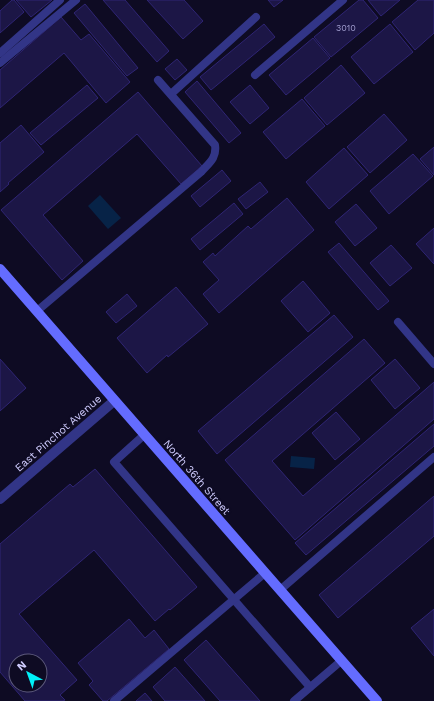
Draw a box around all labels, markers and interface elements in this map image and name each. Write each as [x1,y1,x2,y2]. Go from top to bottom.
house number: 3010 [336,23,356,33]
street label: East Pinchot Avenue [12,392,104,474]
street label: North 36th Street [160,437,233,518]
north arrow [8,653,48,693]
text: N [14,658,29,673]

